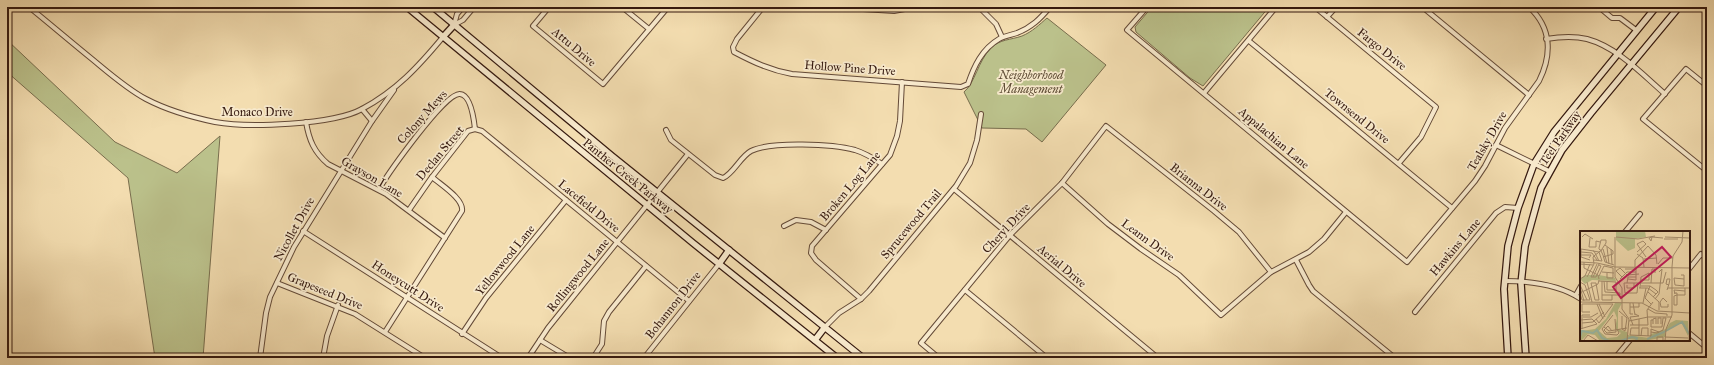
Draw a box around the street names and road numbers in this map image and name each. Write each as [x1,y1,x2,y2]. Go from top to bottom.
street label: Attu Drive [548,24,599,69]
street label: Fargo Drive [1354,25,1409,74]
street label: Hollow Pine Drive [804,58,896,78]
street label: Townsend Drive [1322,85,1392,147]
street label: Colony Mews [394,87,450,147]
street label: Appalachian Lane [1235,104,1312,172]
street label: Monaco Drive [221,105,293,119]
street label: Teel Parkway [1536,108,1584,168]
street label: Tealsky Drive [1464,109,1510,173]
street label: Declan Street [413,122,467,183]
street label: Panther Creek Parkway [580,135,676,217]
street label: Broken Log Lane [817,148,884,224]
street label: Grayson Lane [339,154,405,200]
street label: Brianna Drive [1167,160,1231,214]
street label: Lacefield Drive [555,177,623,235]
street label: Sprucewood Trail [878,186,945,262]
street label: Nicollet Drive [271,195,317,263]
street label: Cheryl Drive [979,200,1033,256]
street label: Hawkins Lane [1427,215,1483,279]
street label: Leann Drive [1119,216,1177,264]
street label: Yellowwood Lane [472,222,538,298]
street label: Rollingwood Lane [544,235,613,315]
street label: Aerial Drive [1034,241,1089,290]
street label: Honeycutt Drive [369,257,447,315]
street label: Bohannon Drive [642,268,704,342]
street label: Grapeseed Drive [285,270,365,312]

